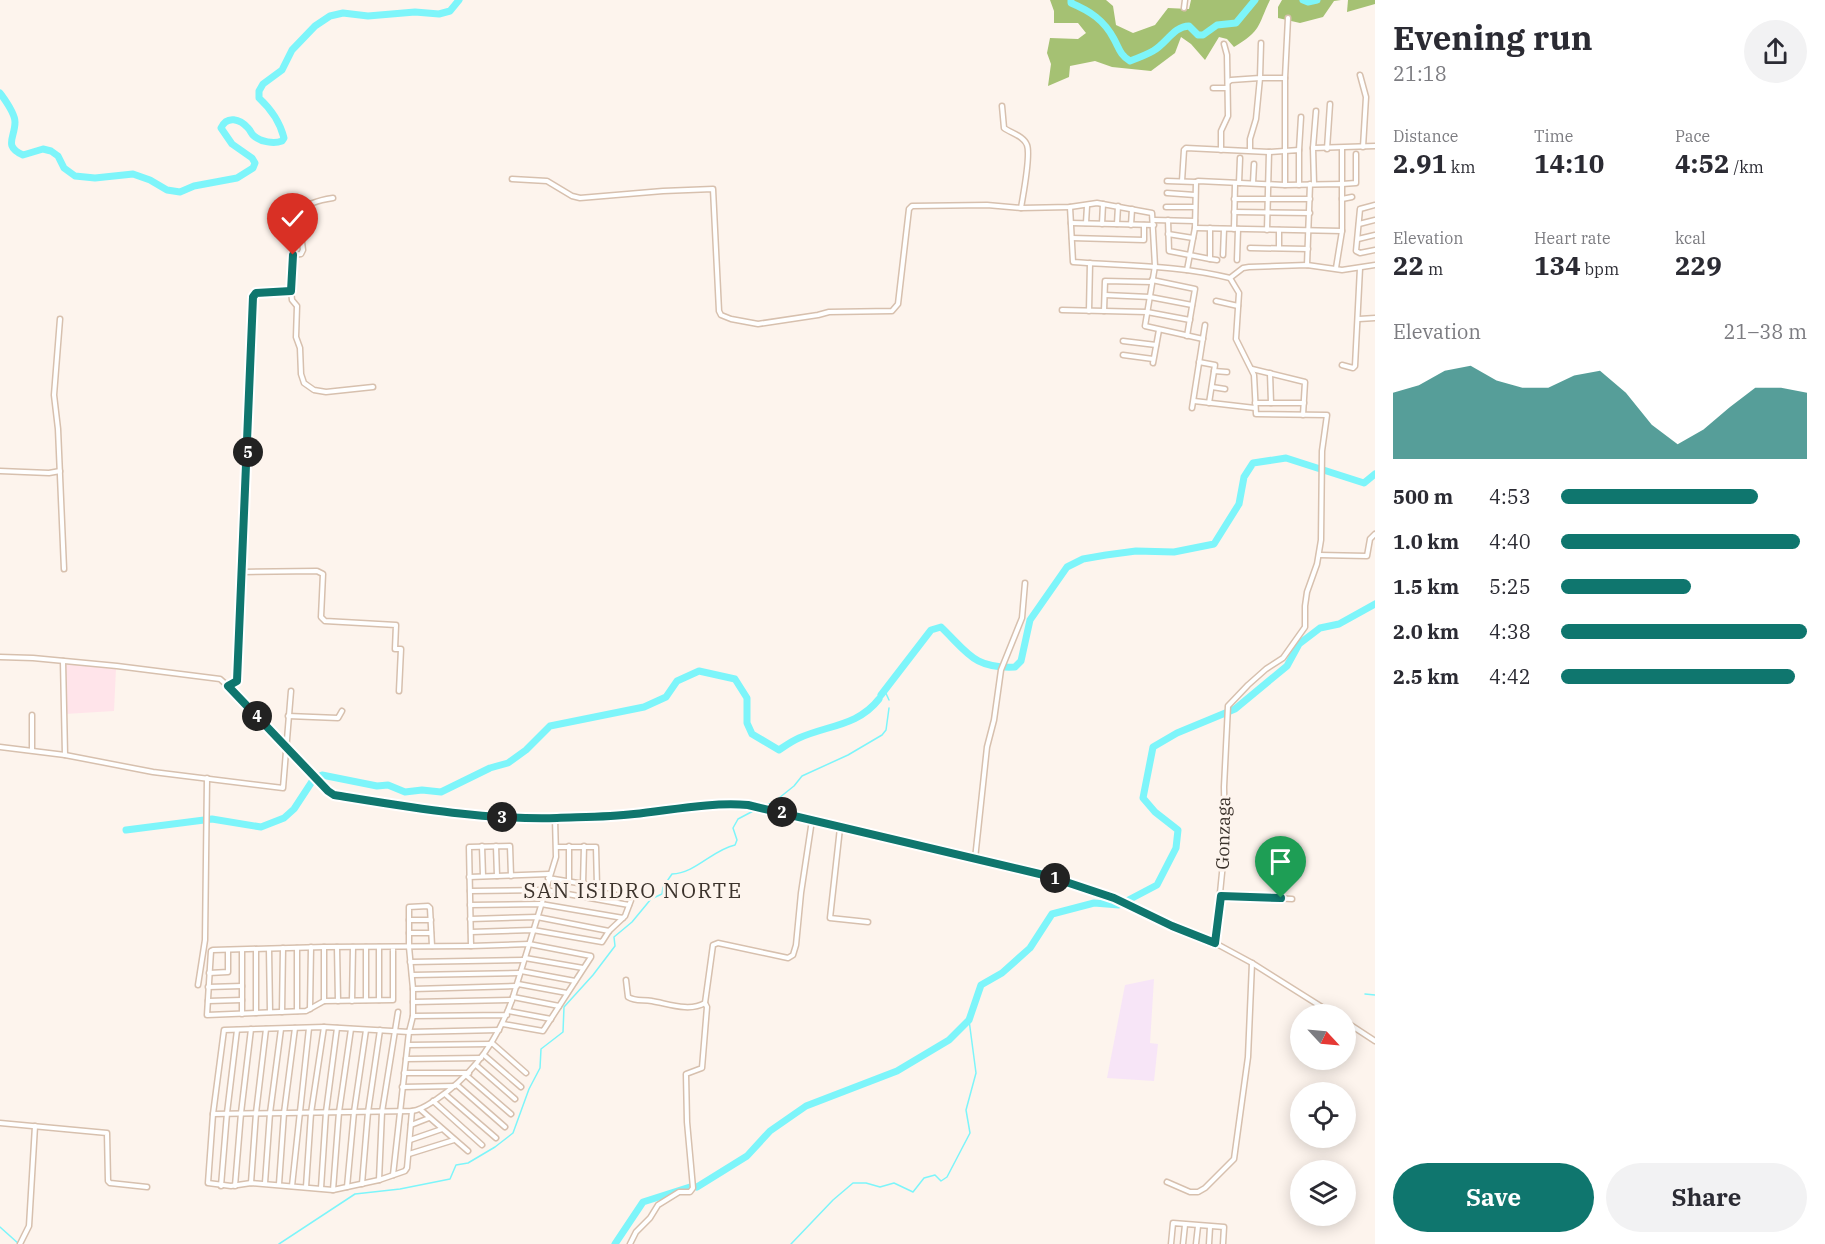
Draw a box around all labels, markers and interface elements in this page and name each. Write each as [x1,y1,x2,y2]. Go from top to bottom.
text: Evening run [1393,16,1593,59]
button: share [1744,20,1807,83]
text: 21:18 [1393,60,1447,87]
text: Distance [1393,126,1458,146]
text: Time [1534,126,1573,146]
text: Pace [1675,126,1710,146]
text: 2.91 [1393,146,1447,180]
text: 14:10 [1534,146,1604,180]
text: 4:52 [1675,146,1730,180]
text: km [1447,157,1475,177]
text: /km [1730,157,1764,177]
pin [267,193,318,255]
icon: check [276,202,309,235]
text: Elevation [1393,228,1463,248]
text: Heart rate [1534,228,1611,248]
text: kcal [1675,228,1706,248]
text: 22 [1393,248,1424,282]
text: 134 [1534,248,1581,282]
text: 229 [1675,248,1722,282]
text: m [1424,259,1443,279]
text: bpm [1581,259,1619,279]
text: Elevation [1393,318,1481,345]
text: 21–38 m [1724,318,1807,345]
pin: 5 [233,437,263,467]
text: 5 [243,442,253,462]
text: 500 m [1393,483,1453,510]
text: 4:53 [1489,483,1531,510]
text: 1.0 km [1393,528,1459,555]
text: 4:40 [1489,528,1531,555]
text: 1.5 km [1393,573,1459,600]
text: 5:25 [1489,573,1531,600]
text: 2.0 km [1393,618,1459,645]
text: 4:38 [1489,618,1531,645]
text: 2.5 km [1393,663,1459,690]
text: 4:42 [1489,663,1531,690]
pin: 4 [242,701,272,731]
text: 4 [252,706,262,726]
street label: Gonzaga [1211,796,1235,870]
pin: 2 [767,797,797,827]
pin: 3 [487,802,517,832]
text: 2 [777,802,787,822]
text: 3 [497,807,507,827]
pin [1255,836,1306,898]
icon: arrive [1264,845,1297,878]
pin: 1 [1040,863,1070,893]
text: 1 [1050,868,1060,888]
district label: SAN ISIDRO NORTE [523,876,743,904]
north arrow [1290,1004,1356,1070]
map controls [1290,1004,1356,1226]
button: locate [1290,1082,1356,1148]
button: layers [1290,1160,1356,1226]
button: Save [1393,1163,1594,1232]
button: Share [1606,1163,1807,1232]

